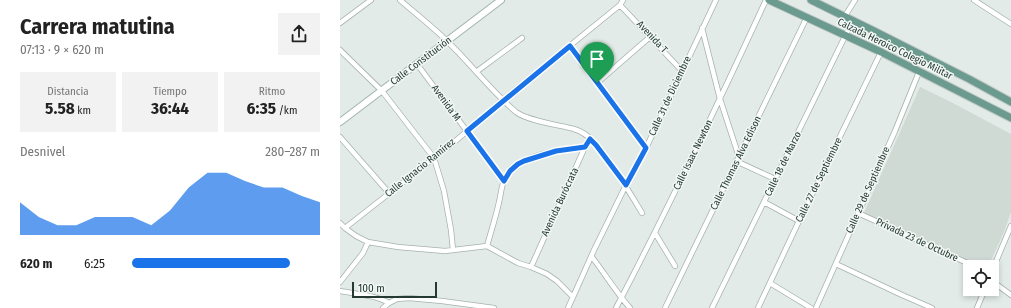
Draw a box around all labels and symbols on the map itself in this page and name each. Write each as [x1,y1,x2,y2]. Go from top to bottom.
street label: Calzada Heroico Colegio Militar [836,16,955,82]
street label: Avenida T [634,18,670,56]
street label: Calle Constitución [388,34,454,88]
pin [580,42,614,83]
street label: Calle 31 de Diciembre [646,54,694,138]
street label: Avenida M [429,82,463,124]
street label: Calle Thomas Alva Edison [708,114,764,212]
street label: Calle Isaac Newton [671,118,715,192]
street label: Calle 18 de Marzo [762,130,804,198]
street label: Calle Ignacio Ramírez [382,135,457,200]
street label: Calle 27 de Septiembre [793,136,845,224]
street label: Calle 29 de Septiembre [843,145,893,235]
street label: Avenida Burócrata [539,166,581,238]
street label: Privada 23 de Octubre [874,216,960,264]
scale bar [352,280,437,299]

